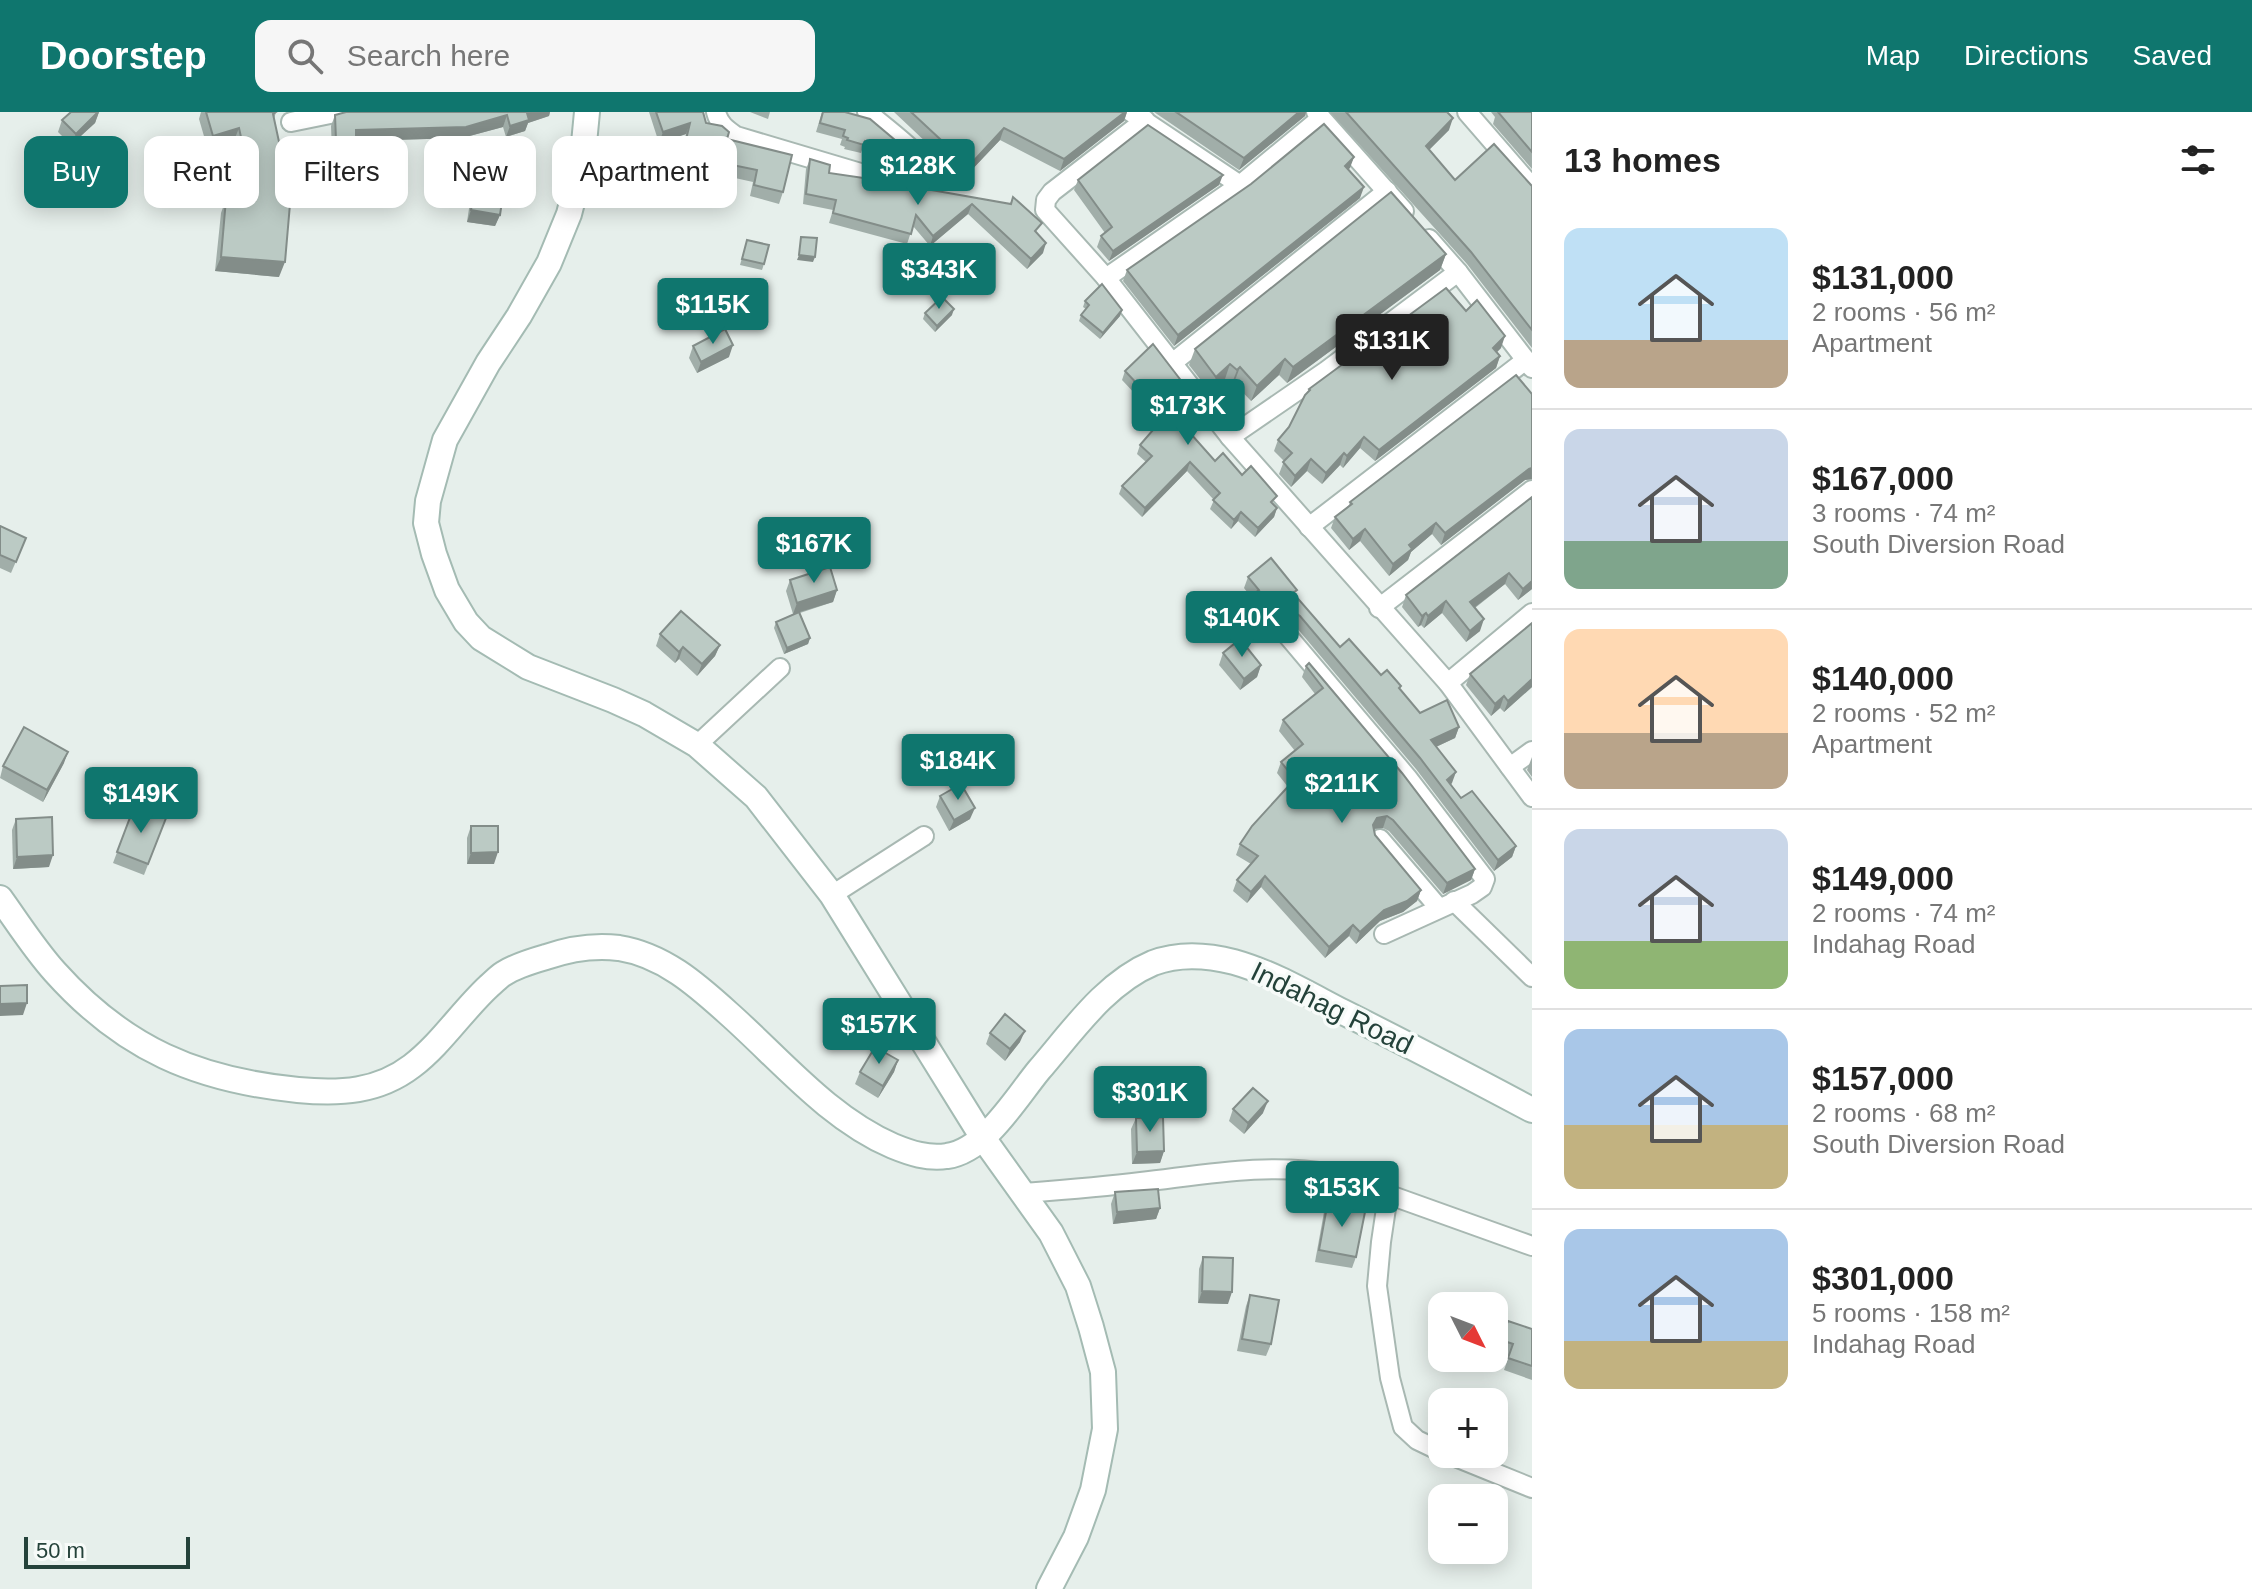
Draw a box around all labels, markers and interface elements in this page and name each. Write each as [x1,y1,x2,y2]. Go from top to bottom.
search box [255,20,815,92]
icon: search [283,34,327,78]
text: Doorstep [40,35,207,77]
text: Search here [347,39,510,72]
text: Map [1866,40,1920,71]
text: Directions [1964,40,2089,71]
text: Saved [2133,40,2212,71]
chip: Buy [24,136,128,208]
chip: Rent [144,136,259,208]
chip: Filters [275,136,408,208]
chip: New [424,136,536,208]
chip: Apartment [552,136,737,208]
icon: filters [2176,138,2220,182]
pin: $128K [862,139,974,207]
text: 13 homes [1564,141,1721,179]
text: $128K [880,150,956,180]
pin: $343K [883,243,995,311]
text: $343K [901,254,977,284]
text: $131,000 [1812,258,1954,296]
icon: home [1628,260,1724,356]
pin: $115K [657,278,769,346]
text: $115K [675,289,751,319]
text: 2 rooms · 56 m² [1812,297,1996,327]
pin: $131K [1336,314,1448,382]
text: $131K [1354,325,1430,355]
text: Apartment [1812,328,1932,358]
pin: $173K [1132,379,1244,447]
text: $173K [1150,390,1226,420]
text: $167,000 [1812,459,1954,497]
icon: home [1628,461,1724,557]
text: 3 rooms · 74 m² [1812,498,1996,528]
pin: $167K [758,517,870,585]
text: $167K [776,528,852,558]
text: South Diversion Road [1812,529,2065,559]
pin: $140K [1186,591,1298,659]
text: $140K [1204,602,1280,632]
text: $140,000 [1812,659,1954,697]
icon: home [1628,661,1724,757]
text: 2 rooms · 52 m² [1812,698,1996,728]
text: Apartment [1812,729,1932,759]
pin: $184K [902,734,1014,802]
text: $184K [920,745,996,775]
pin: $211K [1286,757,1398,825]
pin: $149K [85,767,197,835]
text: $211K [1304,768,1380,798]
text: $149K [103,778,179,808]
text: $149,000 [1812,859,1954,897]
icon: home [1628,861,1724,957]
text: 2 rooms · 74 m² [1812,898,1996,928]
text: Indahag Road [1812,929,1975,959]
street label: Indahag Road [1246,956,1418,1060]
pin: $157K [823,998,935,1066]
text: $157K [841,1009,917,1039]
text: $157,000 [1812,1059,1954,1097]
icon: home [1628,1061,1724,1157]
pin: $301K [1094,1066,1206,1134]
text: $301K [1112,1077,1188,1107]
text: 2 rooms · 68 m² [1812,1098,1996,1128]
text: South Diversion Road [1812,1129,2065,1159]
pin: $153K [1286,1161,1398,1229]
text: $153K [1304,1172,1380,1202]
text: $301,000 [1812,1259,1954,1297]
icon: home [1628,1261,1724,1357]
north arrow [1428,1292,1508,1372]
map controls [1428,1292,1508,1564]
text: 5 rooms · 158 m² [1812,1298,2010,1328]
text: Indahag Road [1812,1329,1975,1359]
button: + [1428,1388,1508,1468]
button: − [1428,1484,1508,1564]
scale bar [24,1533,190,1569]
text: 50 m [36,1538,85,1563]

